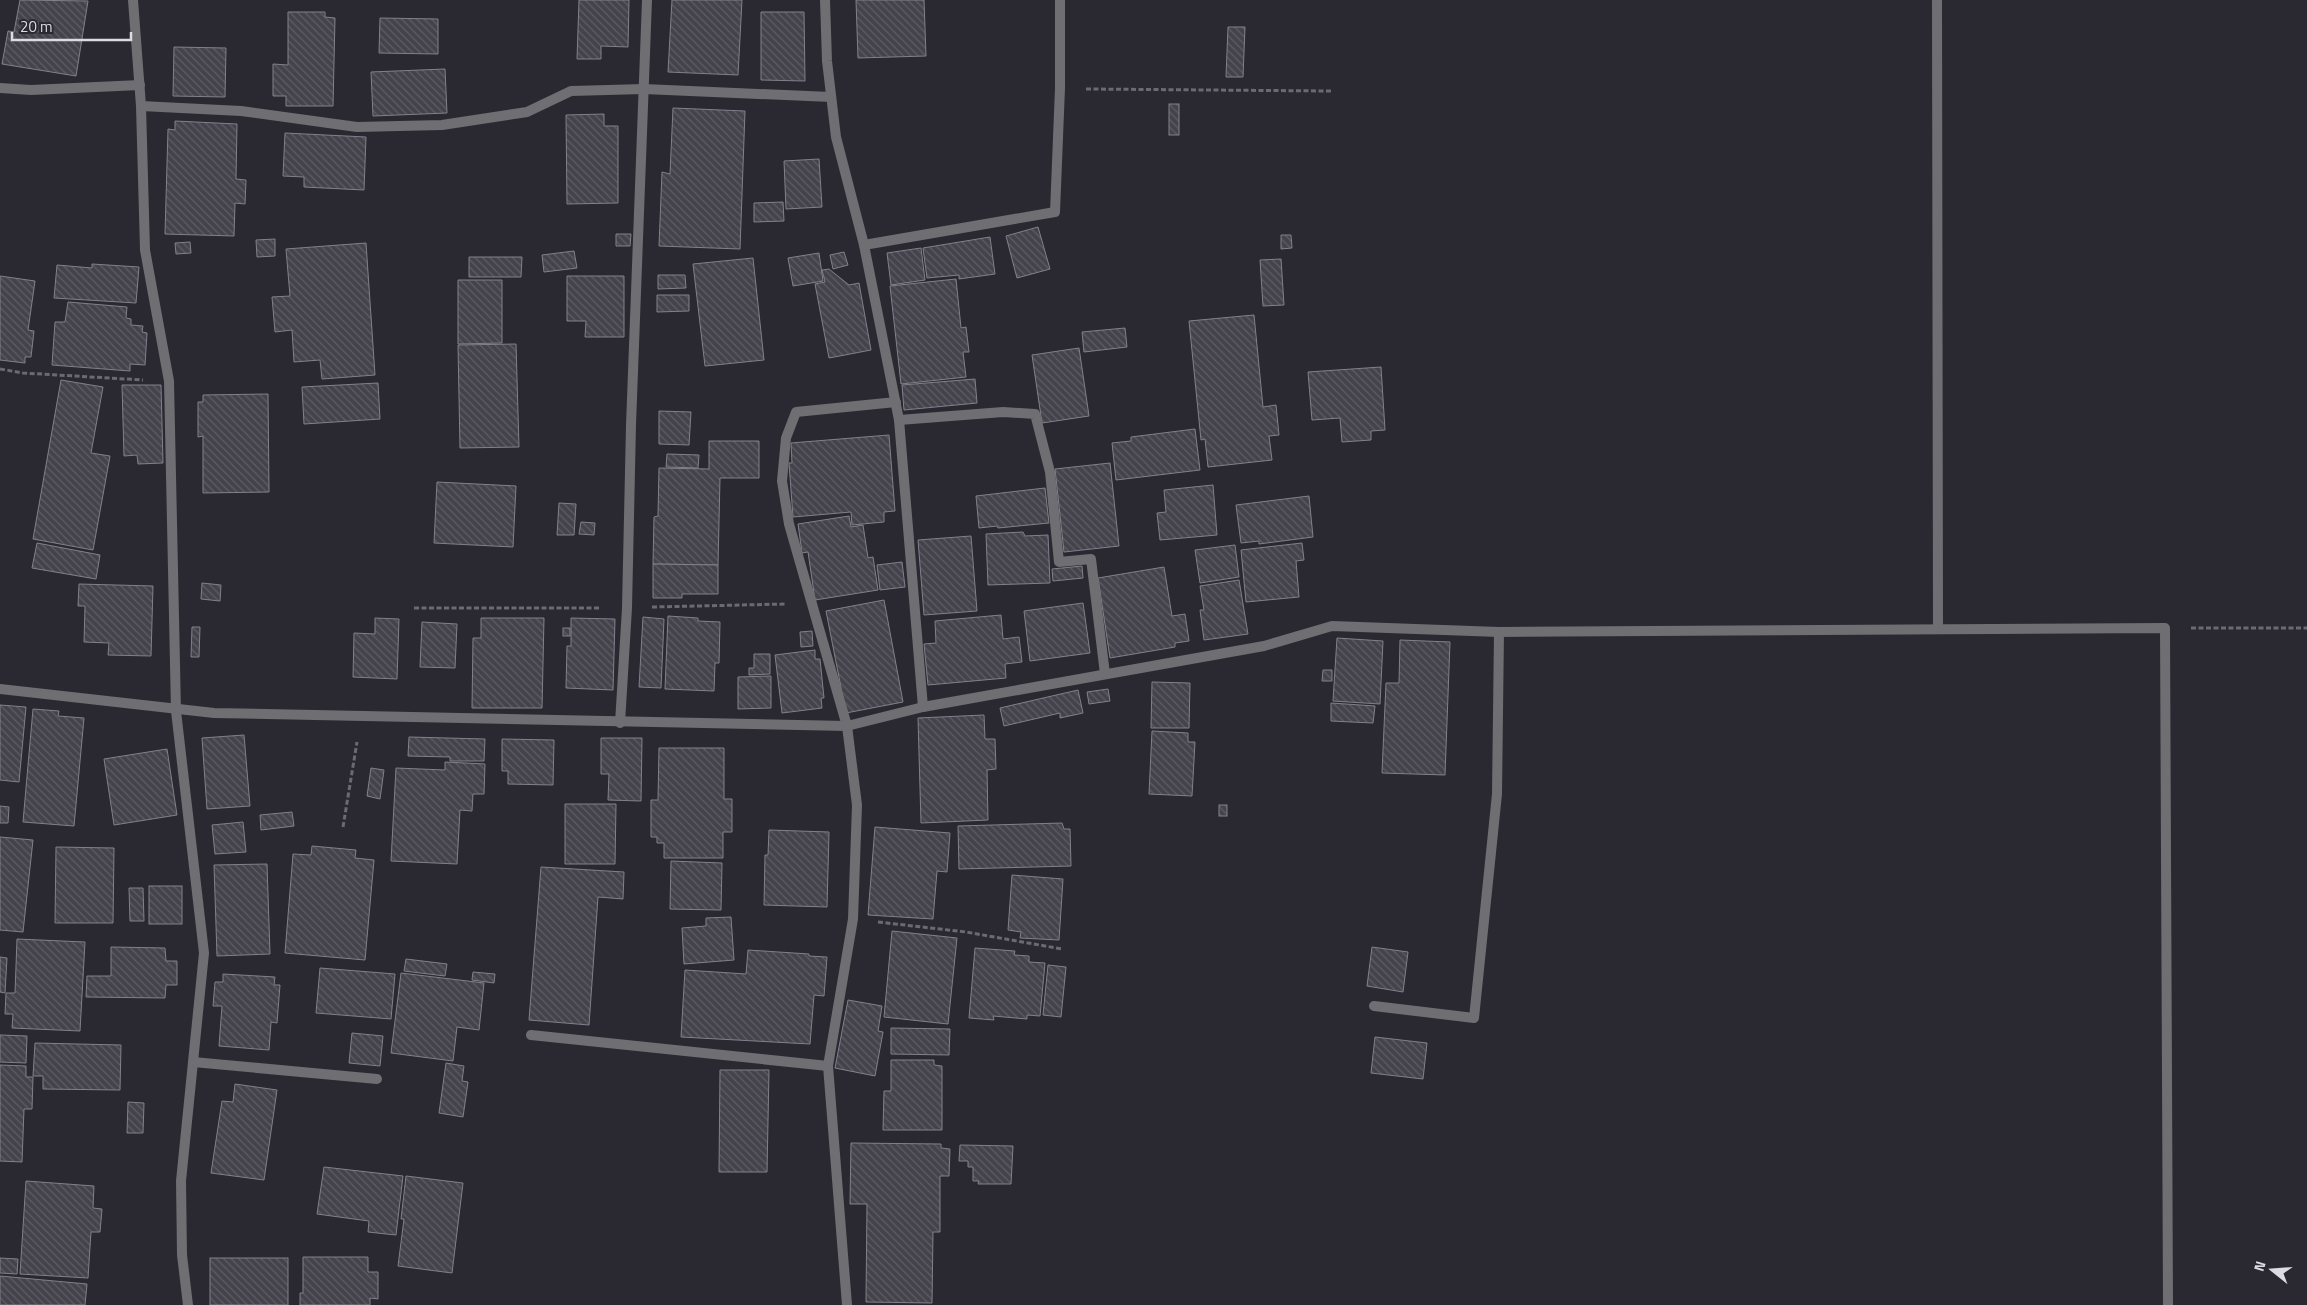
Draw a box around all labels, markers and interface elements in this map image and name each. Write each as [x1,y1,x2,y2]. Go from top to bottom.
scale bar [12,10,131,42]
text: 20 m [20,15,53,38]
north arrow [2247,1245,2297,1295]
text: N [2248,1258,2271,1274]

